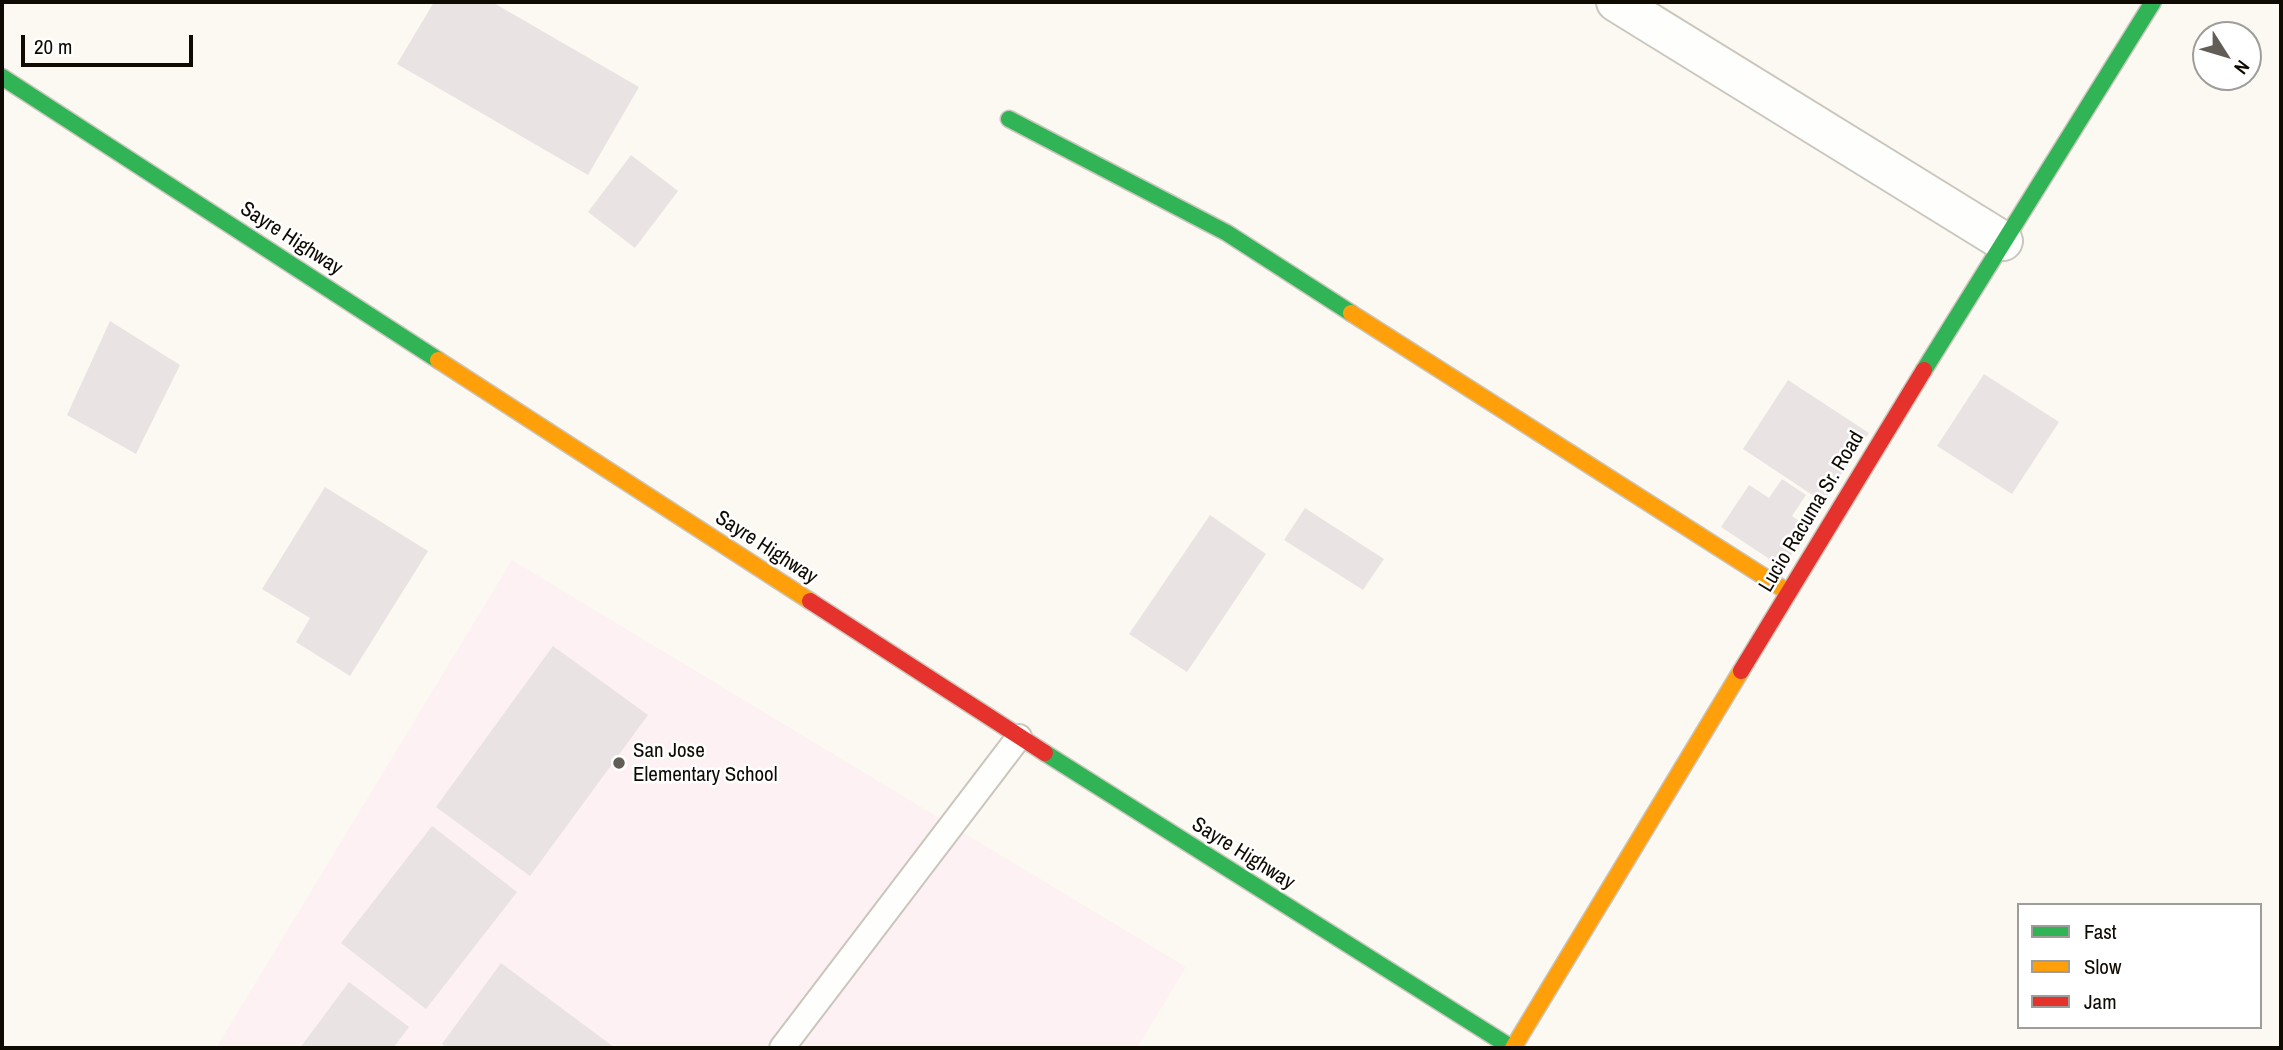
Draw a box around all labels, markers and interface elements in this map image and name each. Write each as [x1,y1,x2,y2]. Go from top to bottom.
scale bar [24,21,196,65]
north arrow [2192,21,2262,91]
text: 20 m [34,32,72,61]
text: N [2228,55,2256,80]
street label: Sayre Highway [235,197,347,281]
street label: Lucio Racuma Sr. Road [1754,427,1870,597]
street label: Sayre Highway [710,506,822,590]
place label: San Jose Elementary School [633,738,778,788]
marker: San Jose Elementary School [611,755,627,771]
street label: Sayre Highway [1187,812,1299,896]
legend [2017,903,2262,1029]
text: Fast [2084,917,2117,946]
text: Slow [2084,952,2121,981]
text: Jam [2084,987,2117,1016]

